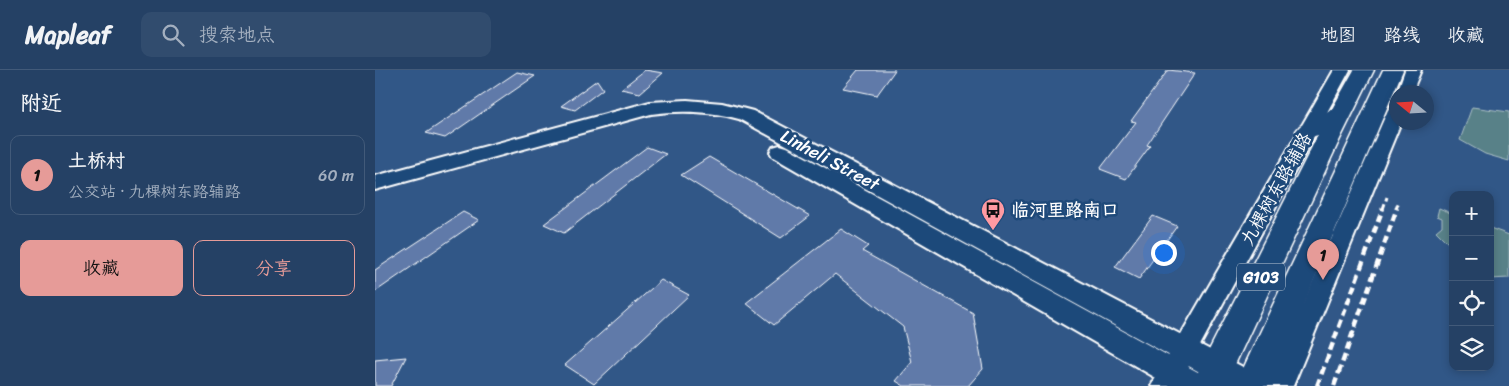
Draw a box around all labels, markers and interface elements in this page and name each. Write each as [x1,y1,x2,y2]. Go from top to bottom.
search box [141,12,491,57]
text: Mapleaf [25,14,111,56]
text: 搜索地点 [199,18,275,51]
text: 地图 [1320,19,1356,51]
text: 路线 [1384,19,1420,51]
text: 收藏 [1448,19,1484,51]
icon: search [159,21,187,49]
text: 附近 [20,84,62,122]
north arrow [1389,85,1434,130]
street label: Linheli Street [774,120,886,200]
street label: 九棵树东路辅路 [1231,126,1321,252]
text: 土桥村 [68,144,125,177]
text: 1 [34,161,40,190]
text: 60 m [318,161,354,190]
text: 公交站 · 九棵树东路辅路 [68,177,241,206]
map controls [1449,191,1494,371]
button: + [1449,191,1494,236]
place label: 临河里路南口 [1011,194,1119,226]
bus stop icon: 临河里路南口 [980,197,1006,231]
button: − [1449,236,1494,281]
pin: 1 [1307,239,1339,280]
button: 收藏 [20,240,183,296]
button: 分享 [193,240,355,296]
your location [1151,240,1177,266]
road number: G103 [1237,263,1285,290]
button: locate [1449,281,1494,326]
button: layers [1449,326,1494,371]

